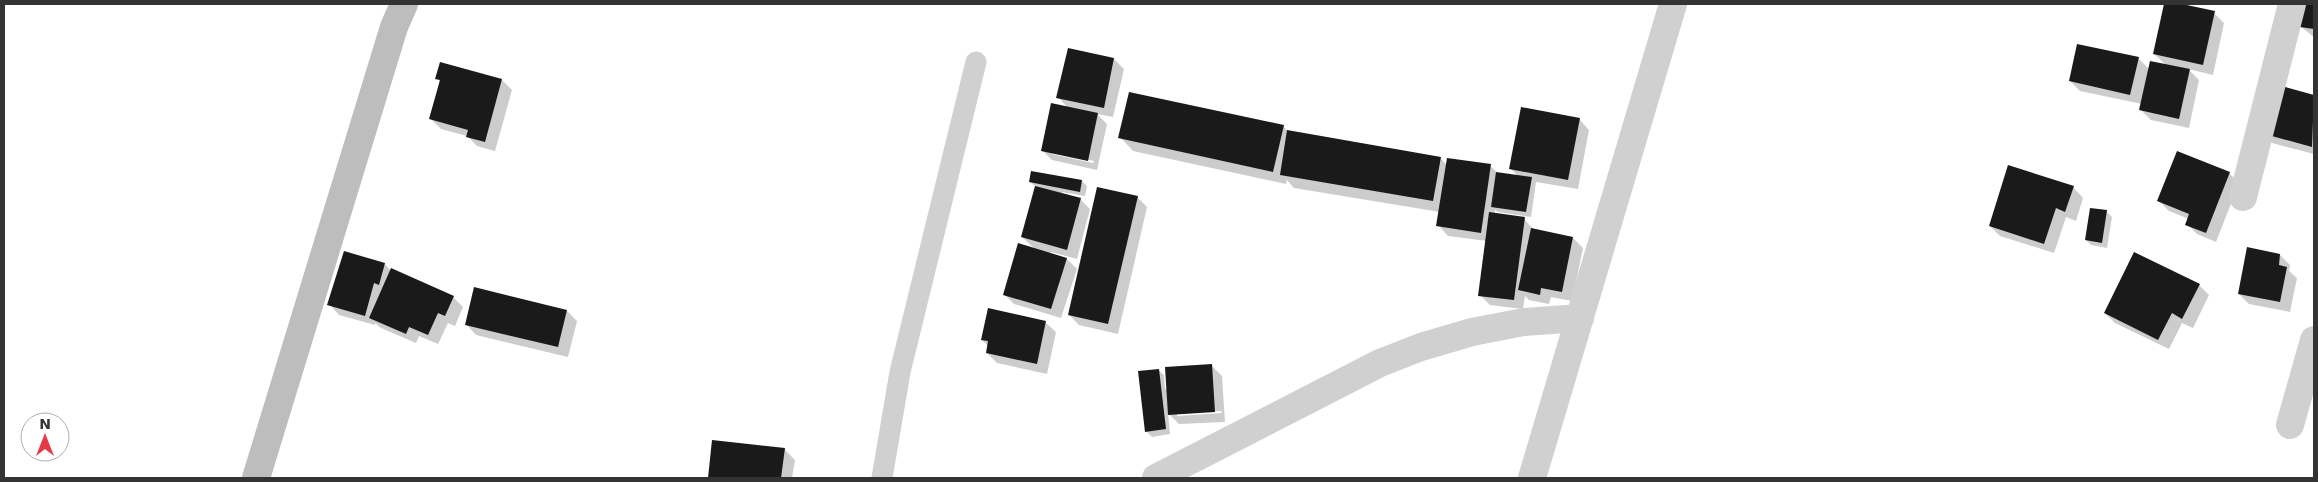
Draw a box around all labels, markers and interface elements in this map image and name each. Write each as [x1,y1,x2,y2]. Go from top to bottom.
north arrow [20,412,70,462]
text: N [39,416,51,432]

